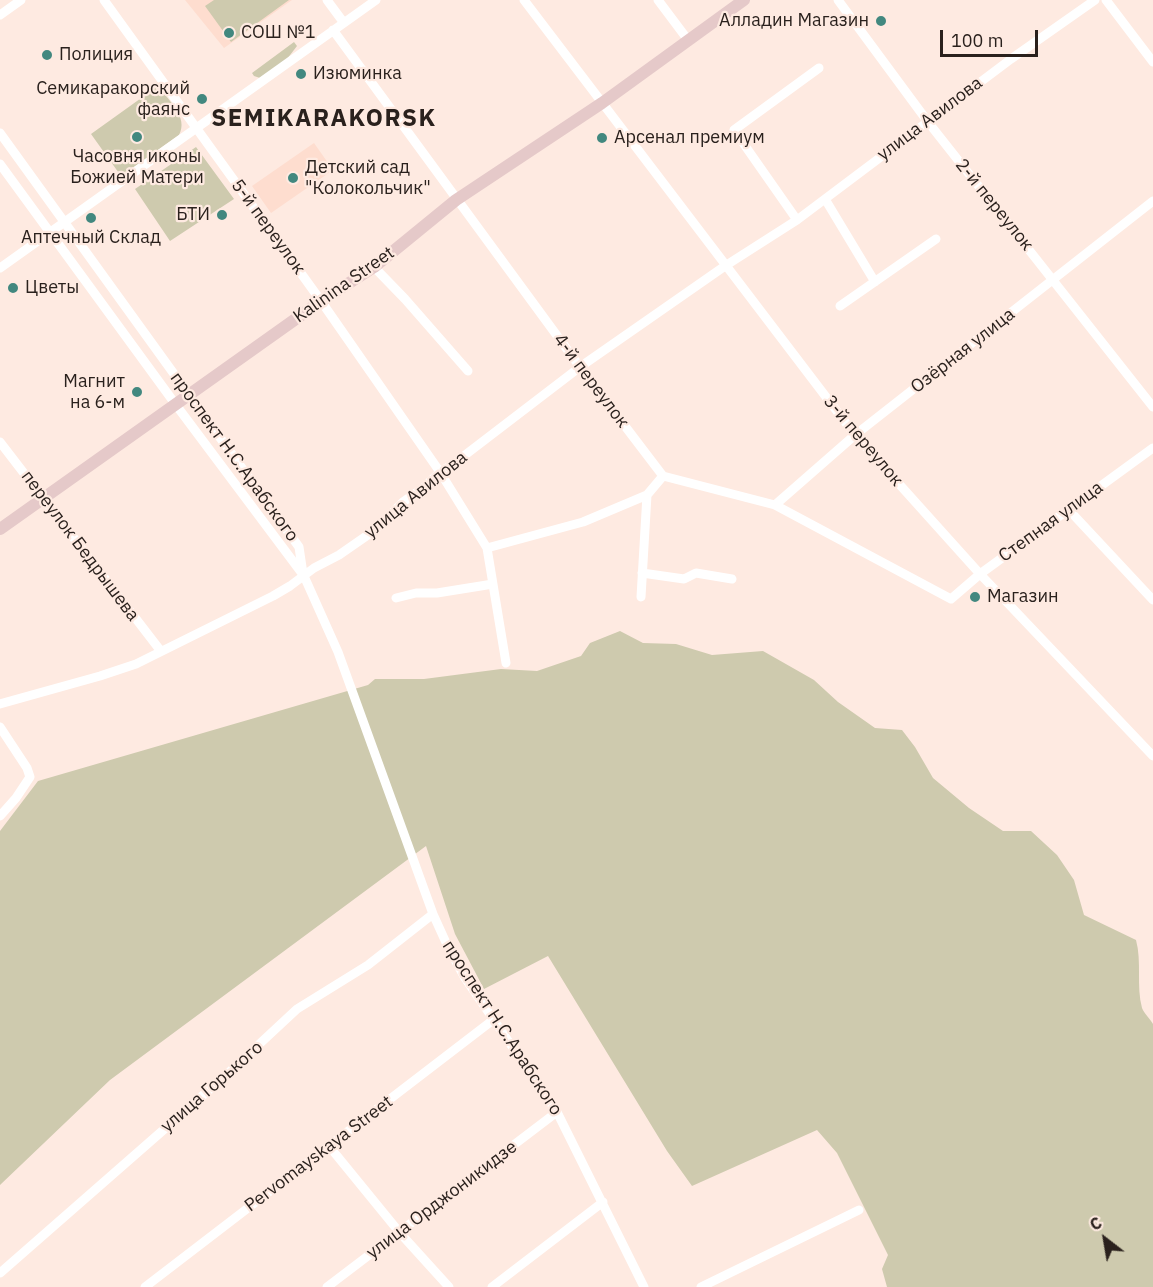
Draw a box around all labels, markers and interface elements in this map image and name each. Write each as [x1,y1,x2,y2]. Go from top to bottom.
place label: Алладин Магазин [719,10,869,32]
marker: Алладин Магазин [874,14,888,28]
scale bar [943,18,1040,56]
place label: СОШ №1 [241,22,315,44]
marker: СОШ №1 [222,26,236,40]
text: 100 m [951,29,1003,52]
place label: Полиция [59,44,133,66]
marker: Полиция [40,48,54,62]
place label: Изюминка [313,63,402,85]
marker: Изюминка [294,67,308,81]
street label: улица Авилова [873,72,987,166]
place label: Семикаракорский фаянс [36,78,190,121]
marker: Семикаракорский фаянс [195,92,209,106]
district label: SEMIKARAKORSK [211,105,437,133]
place label: Арсенал премиум [614,127,765,149]
marker: Часовня иконы Божией Матери [130,130,144,144]
marker: Арсенал премиум [595,131,609,145]
place label: Часовня иконы Божией Матери [70,146,204,188]
street label: 2-й переулок [950,155,1038,255]
place label: Детский сад "Колокольчик" [305,157,431,200]
marker: Детский сад "Колокольчик" [286,171,300,185]
street label: 5-й переулок [226,175,310,279]
place label: БТИ [176,204,210,226]
marker: БТИ [215,208,229,222]
marker: Аптечный Склад [84,211,98,225]
place label: Аптечный Склад [21,227,161,249]
street label: Kalinina Street [289,242,399,328]
place label: Цветы [25,277,79,299]
marker: Цветы [6,281,20,295]
street label: Озёрная улица [907,304,1019,398]
street label: 4-й переулок [549,330,633,432]
street label: проспект Н.С.Арабского [165,368,303,546]
place label: Магнит на 6-м [63,371,125,413]
marker: Магнит на 6-м [130,385,144,399]
street label: 3-й переулок [819,391,907,491]
street label: улица Авилова [360,447,472,543]
street label: переулок Бедрышева [16,466,144,626]
street label: Степная улица [995,477,1107,567]
place label: Магазин [987,586,1059,608]
marker: Магазин [968,590,982,604]
street label: проспект Н.С.Арабского [437,937,567,1119]
street label: улица Горького [156,1037,268,1137]
street label: Pervomayskaya Street [241,1091,397,1217]
street label: улица Орджоникидзе [362,1136,522,1264]
north arrow [1075,1209,1135,1269]
text: С [1086,1212,1105,1235]

